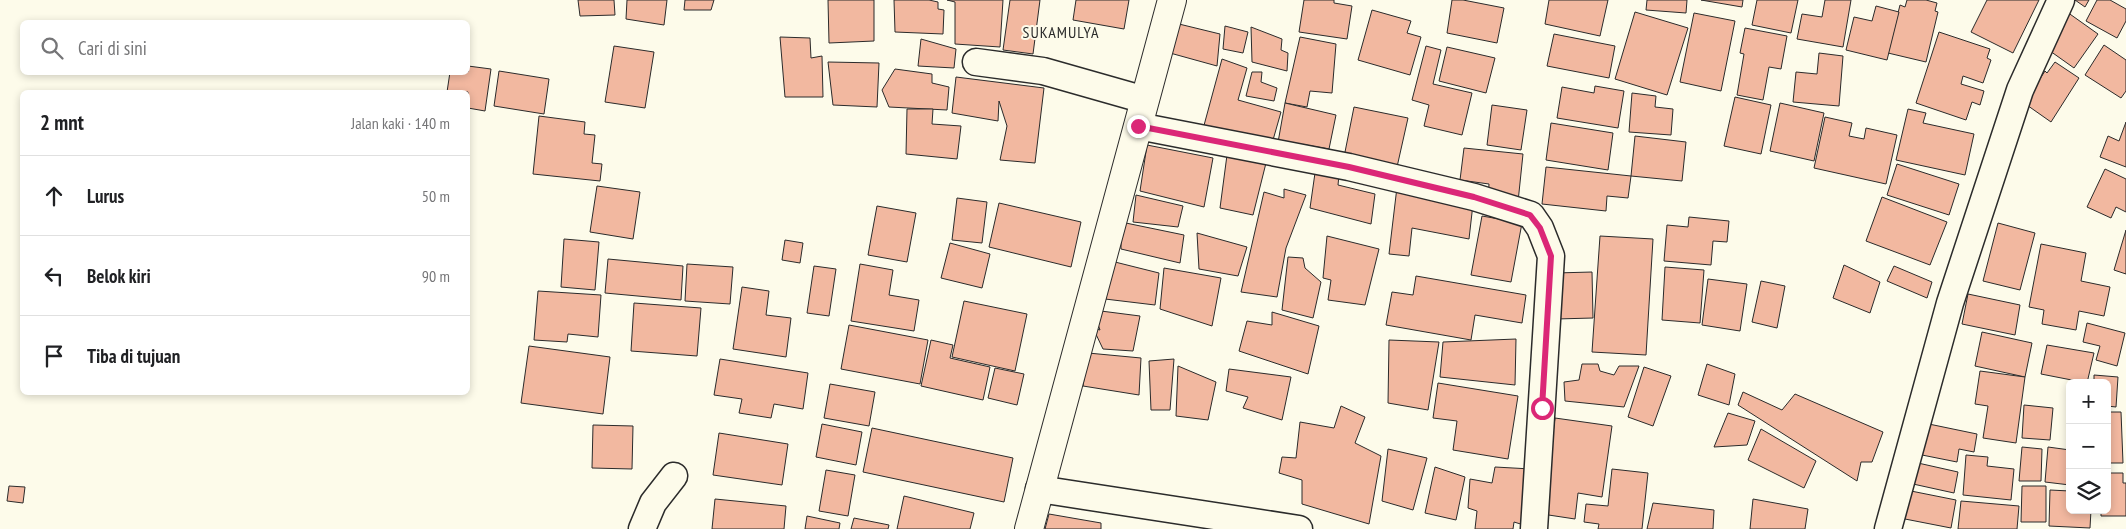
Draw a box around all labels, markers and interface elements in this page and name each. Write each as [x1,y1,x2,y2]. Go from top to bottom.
search box [20,20,470,75]
district label: SUKAMULYA [1023,22,1099,42]
icon: search [38,34,66,62]
text: Cari di sini [78,36,147,60]
text: 2 mnt [40,109,84,136]
text: Jalan kaki · 140 m [351,113,450,133]
route end [1127,115,1150,138]
icon: ahead [40,182,68,210]
text: Lurus [87,184,124,208]
text: 50 m [422,186,450,206]
icon: left [40,262,68,290]
text: Belok kiri [87,264,151,288]
text: 90 m [422,266,450,286]
icon: arrive [40,342,68,370]
text: Tiba di tujuan [87,344,180,368]
map controls [2066,379,2111,514]
button: + [2066,379,2111,424]
route start [1531,397,1554,420]
button: − [2066,424,2111,469]
button: layers [2066,469,2111,514]

